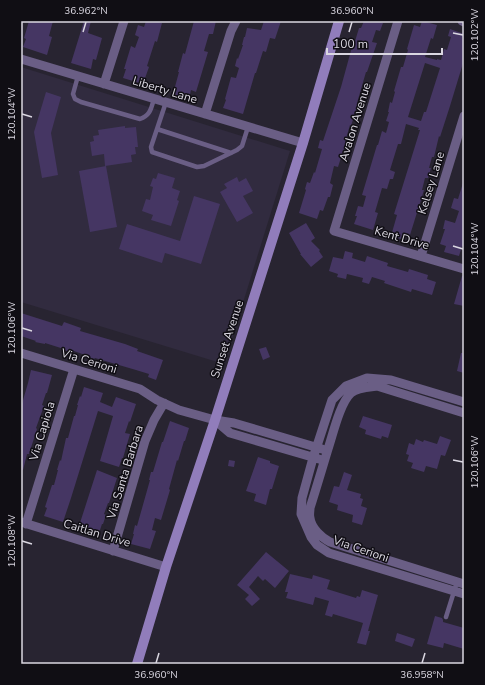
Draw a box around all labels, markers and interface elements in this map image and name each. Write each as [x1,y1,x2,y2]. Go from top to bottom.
text: 36.962°N [64,4,108,18]
text: 36.960°N [330,4,374,18]
text: 120.102°W [468,8,482,62]
scale bar [327,30,442,56]
text: 100 m [333,36,368,52]
street label: Liberty Lane [131,73,199,107]
street label: Avalon Avenue [335,81,375,163]
text: 120.104°W [5,87,19,141]
street label: Kelsey Lane [414,150,448,216]
text: 120.104°W [468,222,482,276]
street label: Kent Drive [373,223,431,253]
street label: Sunset Avenue [207,298,247,380]
text: 120.106°W [5,301,19,355]
street label: Via Cerioni [58,345,119,377]
street label: Via Capiola [25,399,59,464]
street label: Via Santa Barbara [103,423,147,522]
text: 120.106°W [468,435,482,489]
text: 120.108°W [5,514,19,568]
street label: Caitlan Drive [61,515,133,551]
street label: Via Cerioni [330,532,391,566]
text: 36.960°N [134,668,178,682]
text: 36.958°N [400,668,444,682]

